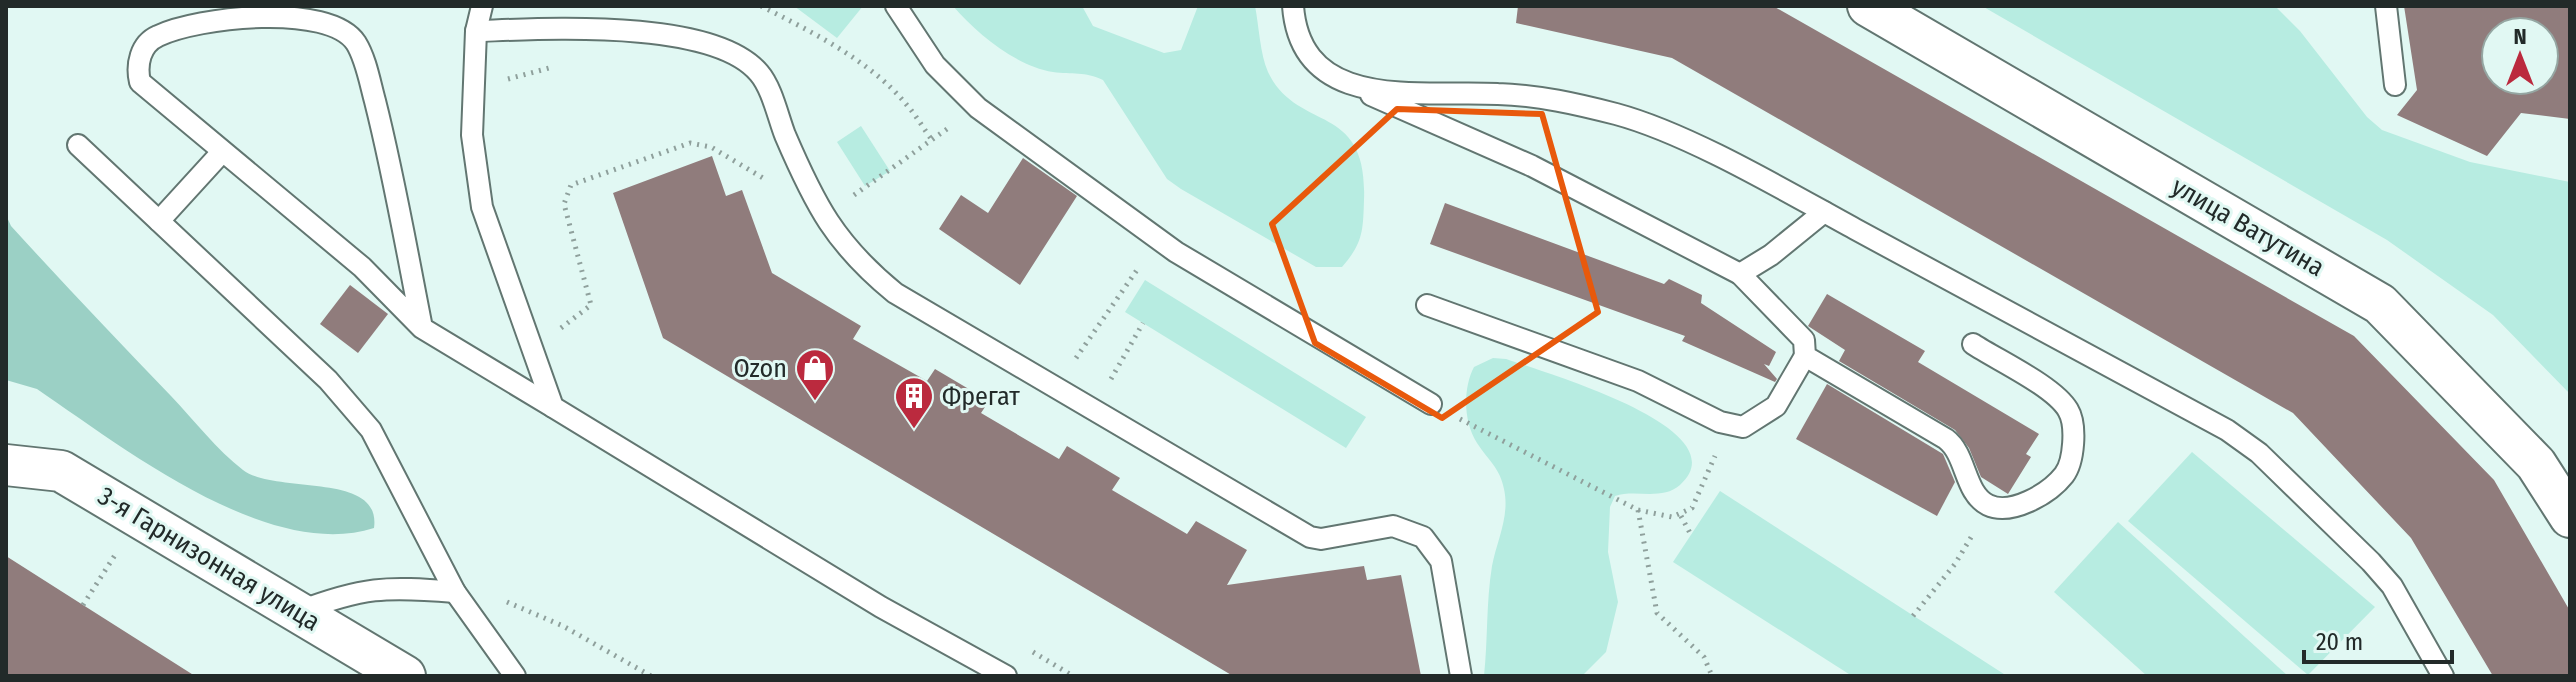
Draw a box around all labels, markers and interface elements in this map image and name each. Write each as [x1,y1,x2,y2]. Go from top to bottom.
north arrow [2480,16,2560,96]
text: N [2513,23,2527,50]
street label: улица Ватутина [2166,171,2330,283]
shop icon: Ozon [794,347,836,402]
place label: Ozon [733,353,787,384]
building icon: Фрегат [893,375,935,430]
place label: Фрегат [942,381,1020,412]
street label: 3-я Гарнизонная улица [92,480,326,638]
scale bar [2304,614,2452,664]
text: 20 m [2316,628,2363,656]

